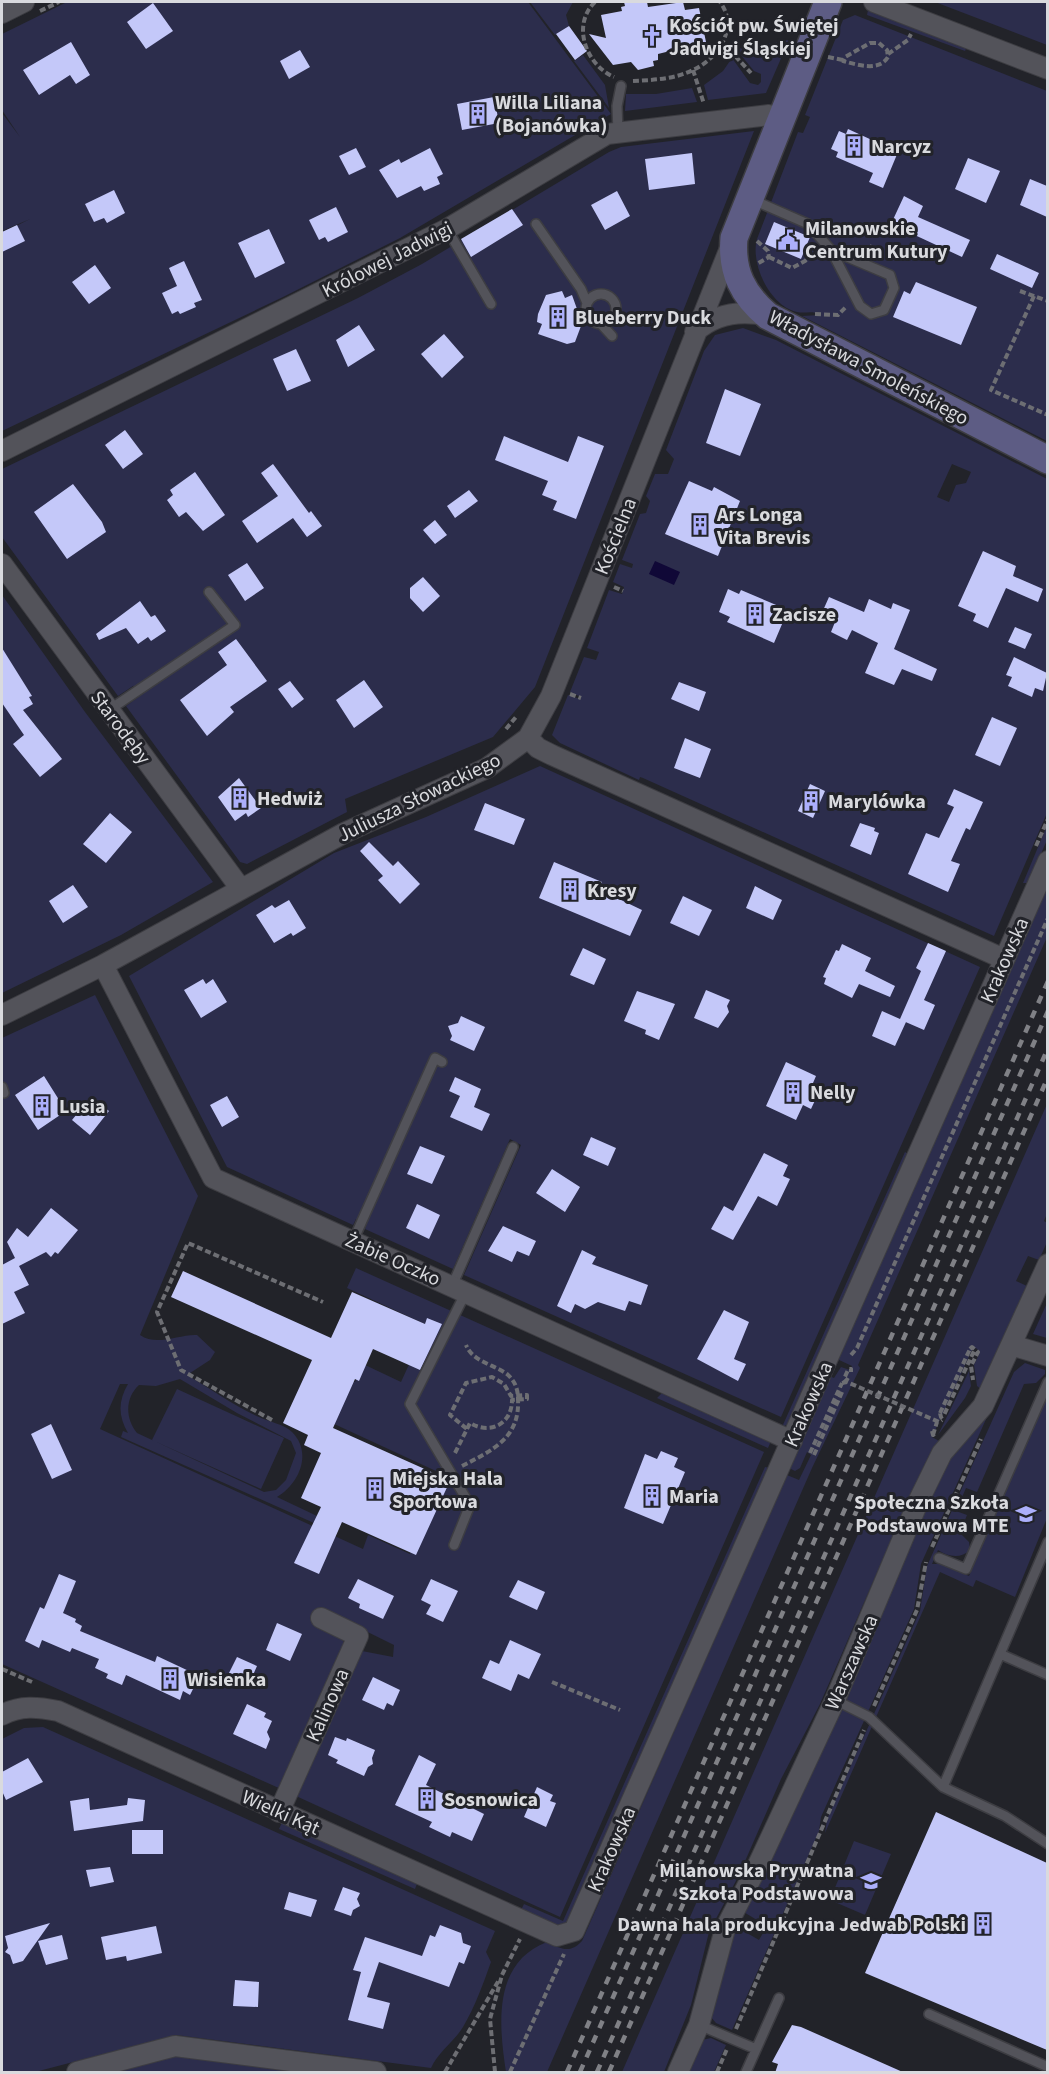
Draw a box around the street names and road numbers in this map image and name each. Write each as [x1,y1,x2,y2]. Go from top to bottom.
street label: Królowej Jadwigi [317,215,458,305]
street label: Władysława Smoleńskiego [764,303,973,432]
street label: Kościelna [588,494,644,579]
street label: Starodęby [83,685,158,771]
street label: Juliusza Słowackiego [333,746,505,849]
street label: Krakowska [974,913,1036,1008]
street label: Żabie Oczko [340,1226,445,1293]
street label: Krakowska [778,1357,840,1452]
street label: Warszawska [819,1610,885,1714]
street label: Kalinowa [299,1664,356,1747]
street label: Wielki Kąt [237,1783,324,1843]
street label: Krakowska [581,1802,643,1897]

